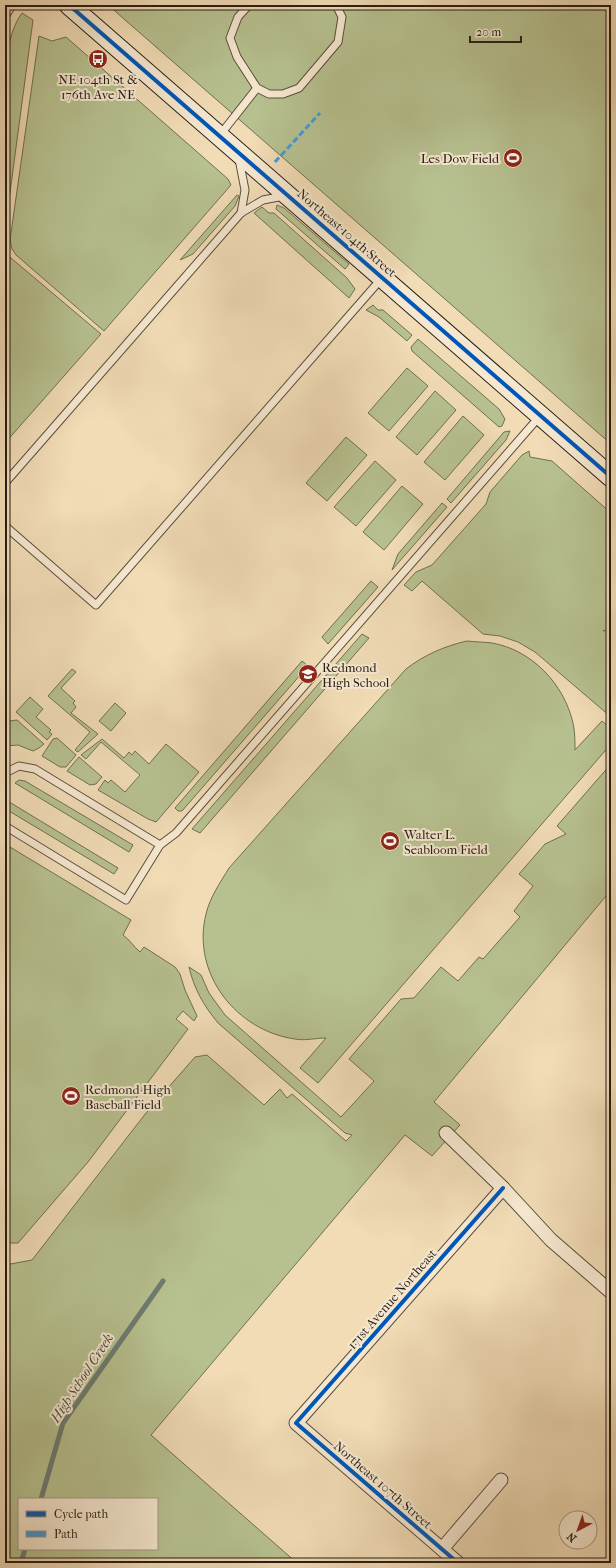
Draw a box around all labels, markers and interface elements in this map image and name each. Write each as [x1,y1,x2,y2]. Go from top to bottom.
scale bar [470,18,521,44]
text: 20 m [476,25,501,39]
bus stop icon: NE 104th St & 176th Ave NE [87,48,109,70]
place label: NE 104th St & 176th Ave NE [58,72,138,102]
sports icon: Les Dow Field [502,147,524,169]
place label: Les Dow Field [421,151,500,166]
street label: Northeast 104th Street [294,186,400,280]
place label: Redmond High School [322,660,390,690]
school or university icon: Redmond High School [297,663,319,685]
place label: Walter L. Seabloom Field [403,827,489,857]
sports icon: Walter L. Seabloom Field [379,830,401,852]
place label: Redmond High Baseball Field [85,1082,171,1112]
sports icon: Redmond High Baseball Field [60,1085,82,1107]
street label: 171st Avenue Northeast [344,1246,440,1352]
water label: High School Creek [46,1330,117,1427]
street label: Northeast 107th Street [331,1438,435,1532]
legend [18,1498,158,1550]
text: Cycle path [54,1507,109,1521]
north arrow [558,1510,598,1550]
text: Path [54,1527,78,1541]
text: N [564,1529,579,1545]

